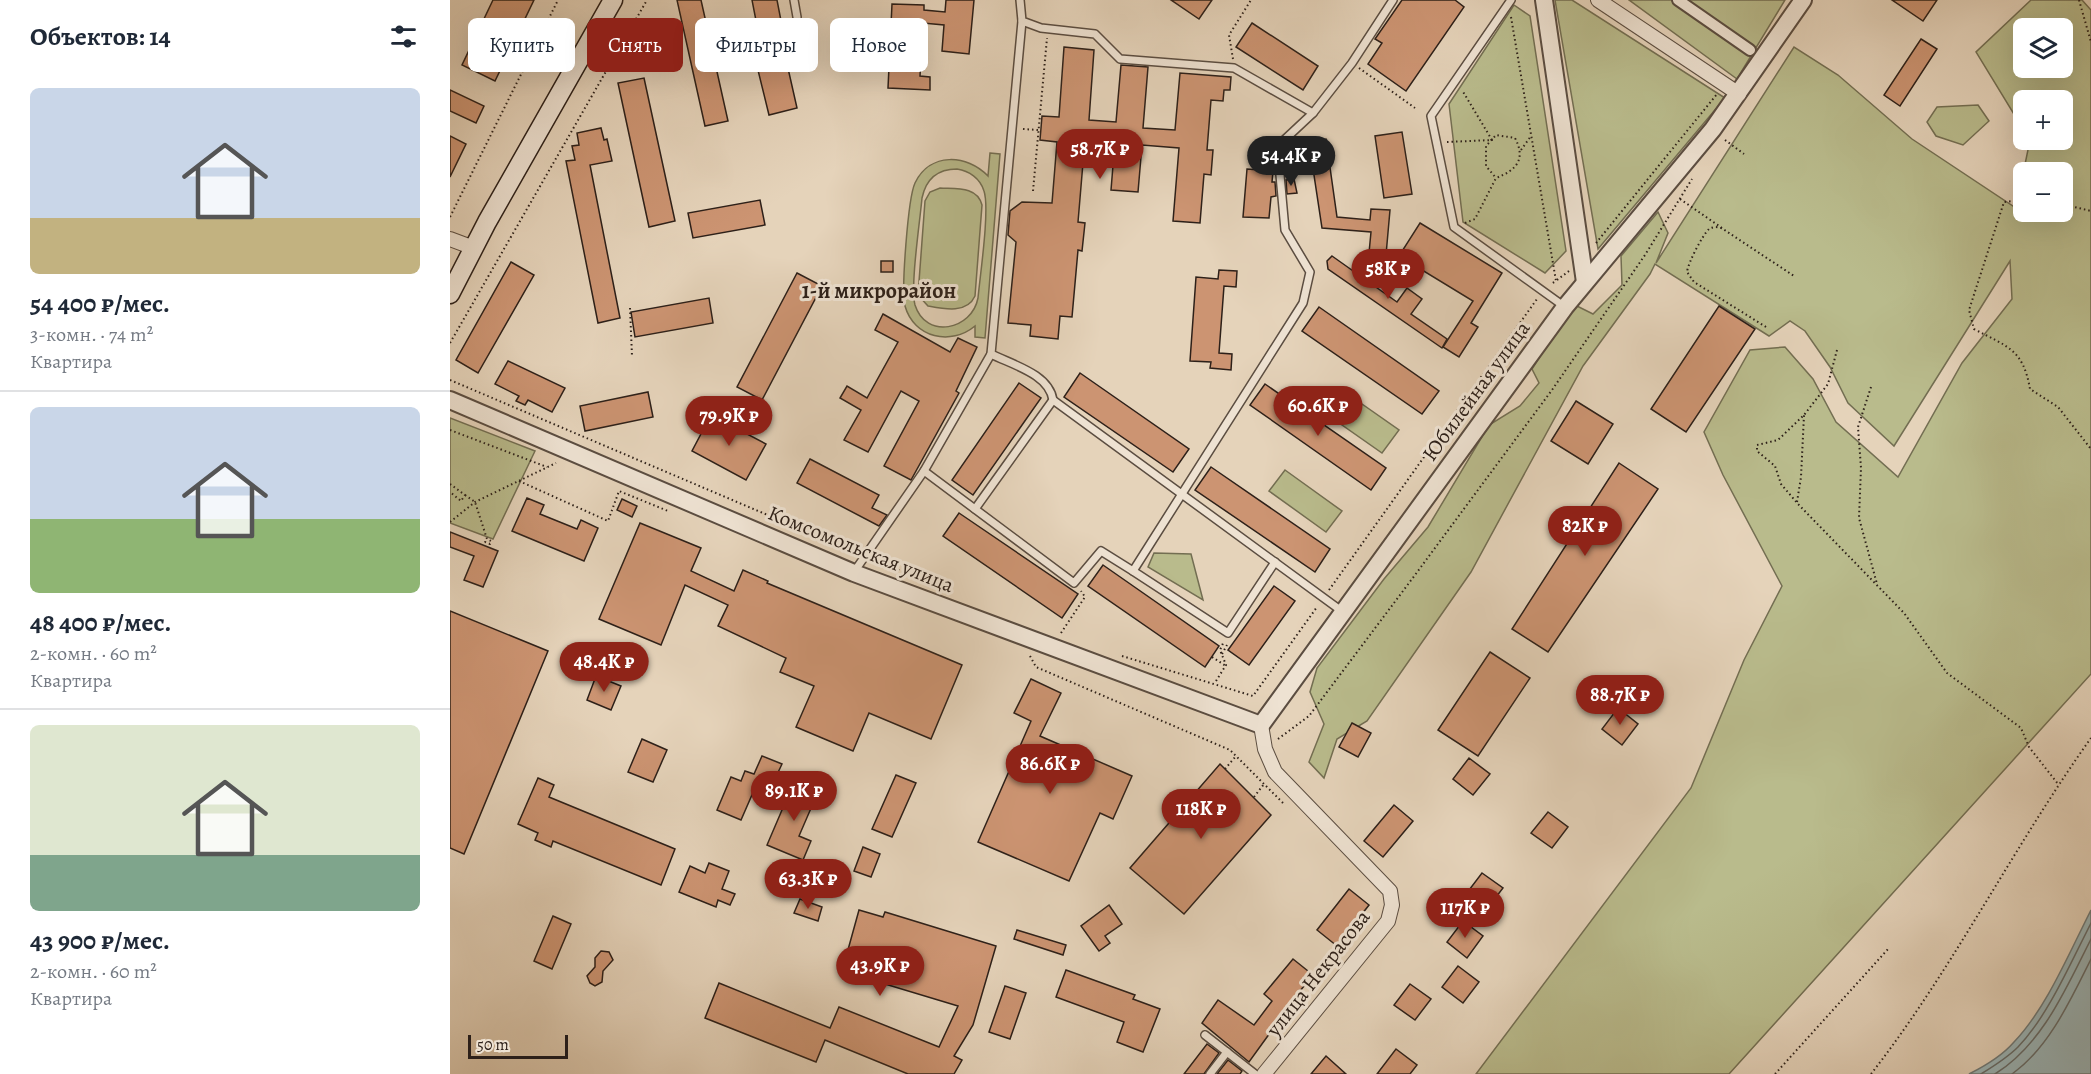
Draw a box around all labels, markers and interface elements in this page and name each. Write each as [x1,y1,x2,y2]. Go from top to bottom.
chip: Купить [468,18,575,72]
chip: Снять [587,18,683,72]
chip: Фильтры [695,18,818,72]
chip: Новое [830,18,928,72]
map controls [2013,18,2073,222]
button: layers [2013,18,2073,78]
text: Объектов: 14 [30,19,171,54]
icon: filters [387,20,420,53]
button: + [2013,90,2073,150]
icon: home [171,127,279,235]
pin: 58.7K ₽ [1045,129,1155,180]
text: 58.7K ₽ [1071,135,1129,162]
pin: 54.4K ₽ [1236,136,1346,187]
text: 54.4K ₽ [1261,142,1321,169]
button: − [2013,162,2073,222]
pin: 58K ₽ [1346,249,1430,300]
text: 58K ₽ [1366,255,1410,282]
district label: 1-й микрорайон [802,276,956,306]
text: 54 400 ₽/мес. [30,286,170,321]
street label: Юбилейная улица [1416,315,1536,467]
text: 3-комн. · 74 m² [30,321,153,348]
text: Квартира [30,348,112,375]
pin: 60.6K ₽ [1263,386,1373,437]
text: 60.6K ₽ [1287,392,1349,419]
pin: 79.9K ₽ [674,396,784,447]
text: 79.9K ₽ [699,402,759,429]
icon: home [171,446,279,554]
street label: Комсомольская улица [764,499,958,599]
pin: 82K ₽ [1543,506,1627,557]
text: 82K ₽ [1562,512,1608,539]
text: 48 400 ₽/мес. [30,605,171,640]
text: 2-комн. · 60 m² [30,640,157,667]
pin: 48.4K ₽ [549,642,659,693]
text: 48.4K ₽ [574,648,634,675]
text: Квартира [30,667,112,694]
pin: 88.7K ₽ [1565,675,1675,726]
text: 88.7K ₽ [1590,681,1650,708]
pin: 86.6K ₽ [995,744,1105,795]
text: 86.6K ₽ [1020,750,1080,777]
icon: home [171,764,279,872]
pin: 89.1K ₽ [739,771,849,822]
text: 89.1K ₽ [765,777,823,804]
pin: 118K ₽ [1152,789,1250,840]
text: 118K ₽ [1176,795,1226,822]
pin: 63.3K ₽ [753,859,863,910]
text: 63.3K ₽ [779,865,837,892]
pin: 117K ₽ [1416,888,1514,939]
text: 117K ₽ [1440,894,1490,921]
street label: улица Некрасова [1259,904,1376,1043]
text: 43 900 ₽/мес. [30,923,170,958]
pin: 43.9K ₽ [825,946,935,997]
text: 43.9K ₽ [850,952,910,979]
text: 2-комн. · 60 m² [30,958,157,985]
text: Квартира [30,985,112,1012]
scale bar [468,1032,568,1060]
text: 50 m [477,1034,509,1056]

